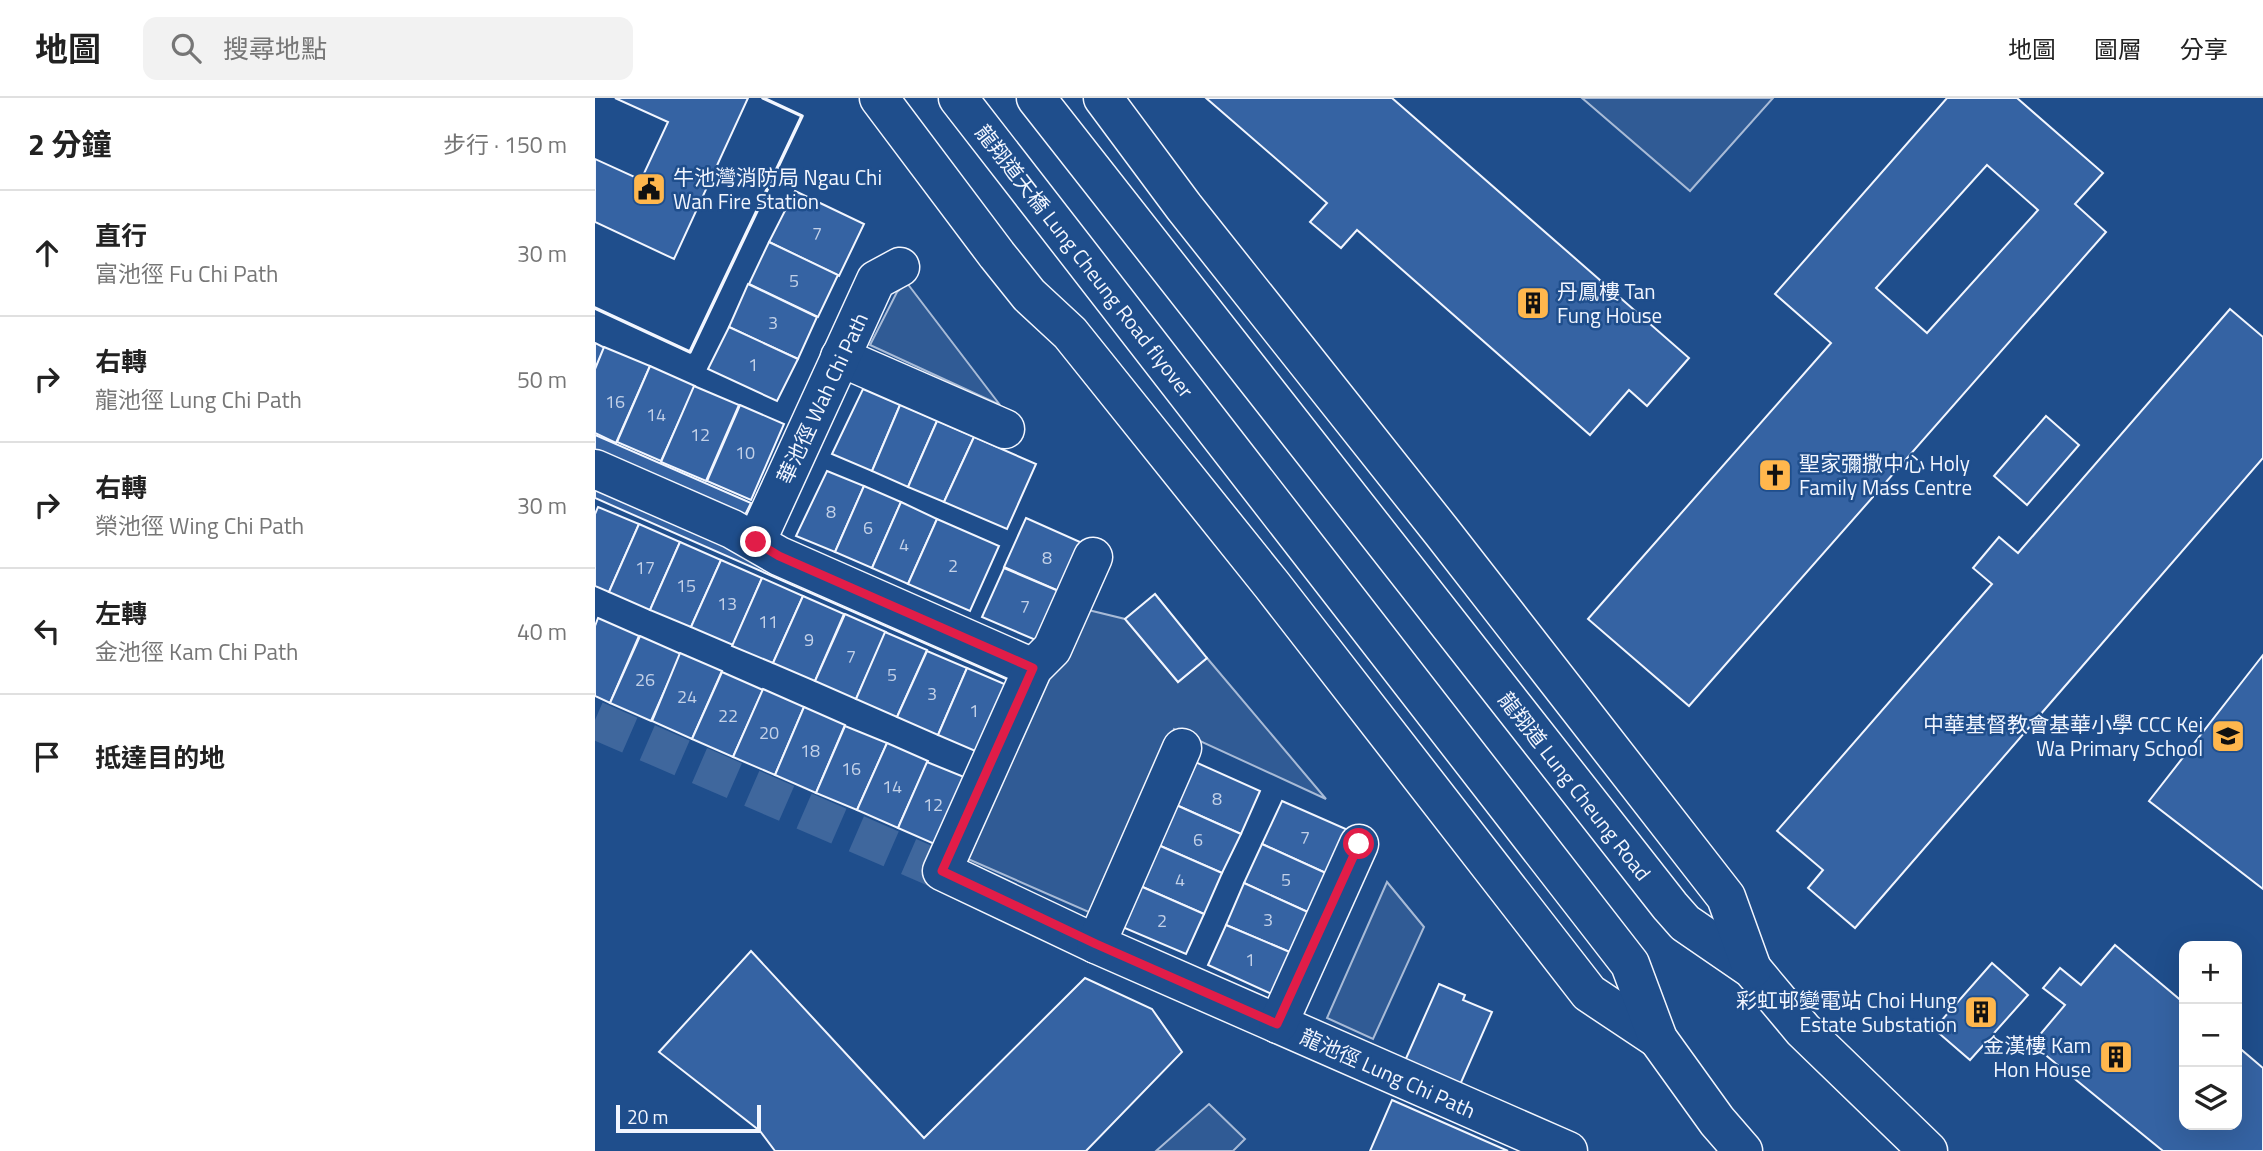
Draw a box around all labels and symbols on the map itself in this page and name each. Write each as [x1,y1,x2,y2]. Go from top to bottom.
street label: 龍翔道天橋 Lung Cheung Road flyover [968,118,1202,404]
place label: 牛池灣消防局 Ngau Chi Wan Fire Station [673,161,882,217]
public building icon: 牛池灣消防局 Ngau Chi Wan Fire Station [630,170,668,208]
house number: 7 [812,220,822,247]
house number: 5 [789,267,799,294]
place label: 丹鳳樓 Tan Fung House [1557,275,1662,331]
building icon: 丹鳳樓 Tan Fung House [1514,284,1552,322]
street label: 華池徑 Wah Chi Path [768,307,876,489]
house number: 3 [768,309,778,336]
house number: 1 [748,351,758,378]
house number: 16 [605,388,625,415]
house number: 14 [646,401,666,428]
house number: 12 [690,421,710,448]
house number: 10 [735,439,755,466]
place label: 聖家彌撒中心 Holy Family Mass Centre [1799,447,1972,503]
church icon: 聖家彌撒中心 Holy Family Mass Centre [1756,456,1794,494]
house number: 8 [826,498,836,525]
house number: 6 [863,514,873,541]
route end [740,526,771,557]
house number: 4 [899,531,909,558]
house number: 8 [1042,544,1052,571]
house number: 2 [948,552,958,579]
house number: 17 [635,554,655,581]
house number: 15 [676,572,696,599]
house number: 13 [717,590,737,617]
house number: 7 [1020,593,1030,620]
house number: 11 [758,608,778,635]
house number: 9 [804,626,814,653]
house number: 7 [846,643,856,670]
house number: 5 [887,661,897,688]
house number: 26 [635,666,655,693]
house number: 3 [927,680,937,707]
house number: 24 [677,683,697,710]
street label: 龍翔道 Lung Cheung Road [1491,685,1659,887]
house number: 1 [969,697,979,724]
house number: 22 [718,702,738,729]
place label: 中華基督教會基華小學 CCC Kei Wa Primary School [1923,708,2203,764]
school or university icon: 中華基督教會基華小學 CCC Kei Wa Primary School [2209,717,2247,755]
house number: 20 [759,719,779,746]
house number: 18 [800,737,820,764]
house number: 16 [841,755,861,782]
house number: 14 [882,773,902,800]
house number: 8 [1212,785,1222,812]
house number: 12 [923,791,943,818]
house number: 7 [1300,824,1310,851]
house number: 6 [1193,826,1203,853]
route start [1343,828,1374,859]
house number: 4 [1175,866,1185,893]
house number: 5 [1281,866,1291,893]
house number: 3 [1263,906,1273,933]
house number: 2 [1157,907,1167,934]
house number: 1 [1245,946,1255,973]
place label: 彩虹邨變電站 Choi Hung Estate Substation [1736,984,1957,1040]
building icon: 彩虹邨變電站 Choi Hung Estate Substation [1962,993,2000,1031]
street label: 龍池徑 Lung Chi Path [1295,1020,1481,1126]
place label: 金漢樓 Kam Hon House [1983,1029,2091,1085]
building icon: 金漢樓 Kam Hon House [2097,1038,2135,1076]
scale bar [616,1102,761,1134]

